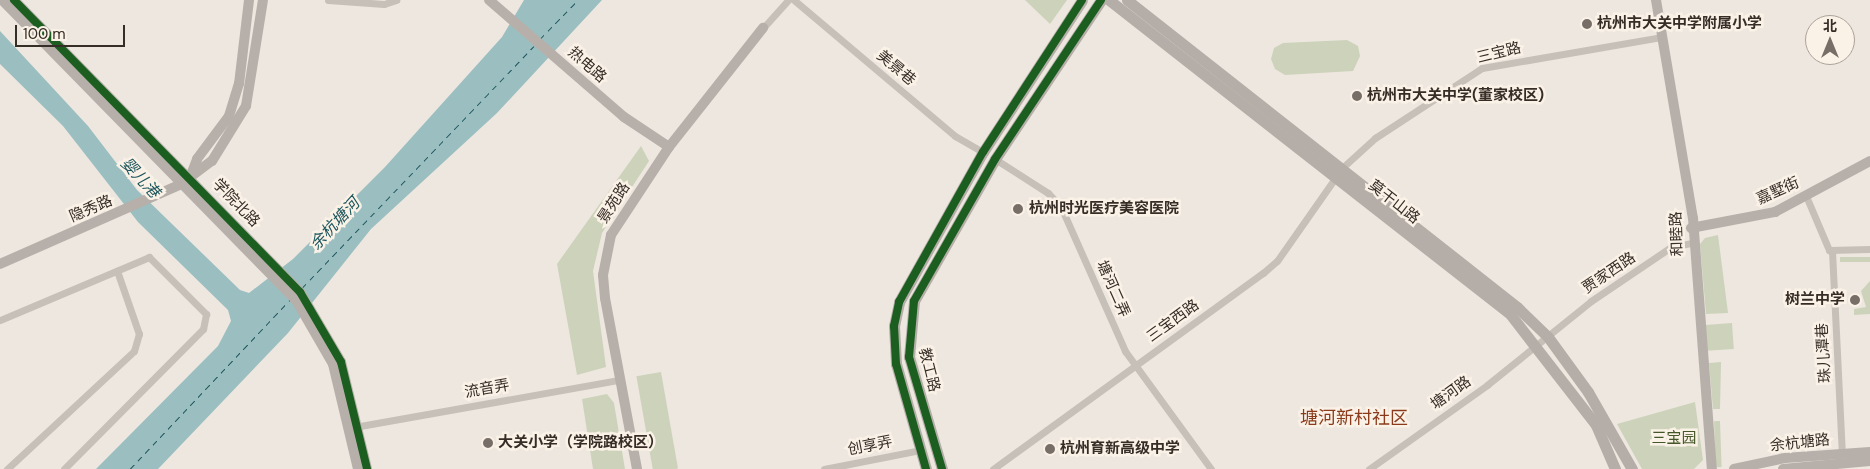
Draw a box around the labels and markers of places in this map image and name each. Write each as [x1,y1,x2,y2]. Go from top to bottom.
place label: 杭州市大关中学附属小学 [1597,15,1762,33]
marker: 杭州市大关中学附属小学 [1581,18,1593,30]
place label: 杭州市大关中学(董家校区) [1367,87,1544,105]
marker: 杭州市大关中学(董家校区) [1351,90,1363,102]
place label: 杭州时光医疗美容医院 [1029,200,1179,218]
marker: 杭州时光医疗美容医院 [1011,202,1025,216]
place label: 树兰中学 [1785,291,1845,309]
marker: 树兰中学 [1849,294,1861,306]
place label: 大关小学（学院路校区） [498,434,663,452]
marker: 大关小学（学院路校区） [482,437,494,449]
place label: 杭州育新高级中学 [1060,440,1180,458]
marker: 杭州育新高级中学 [1044,443,1056,455]

